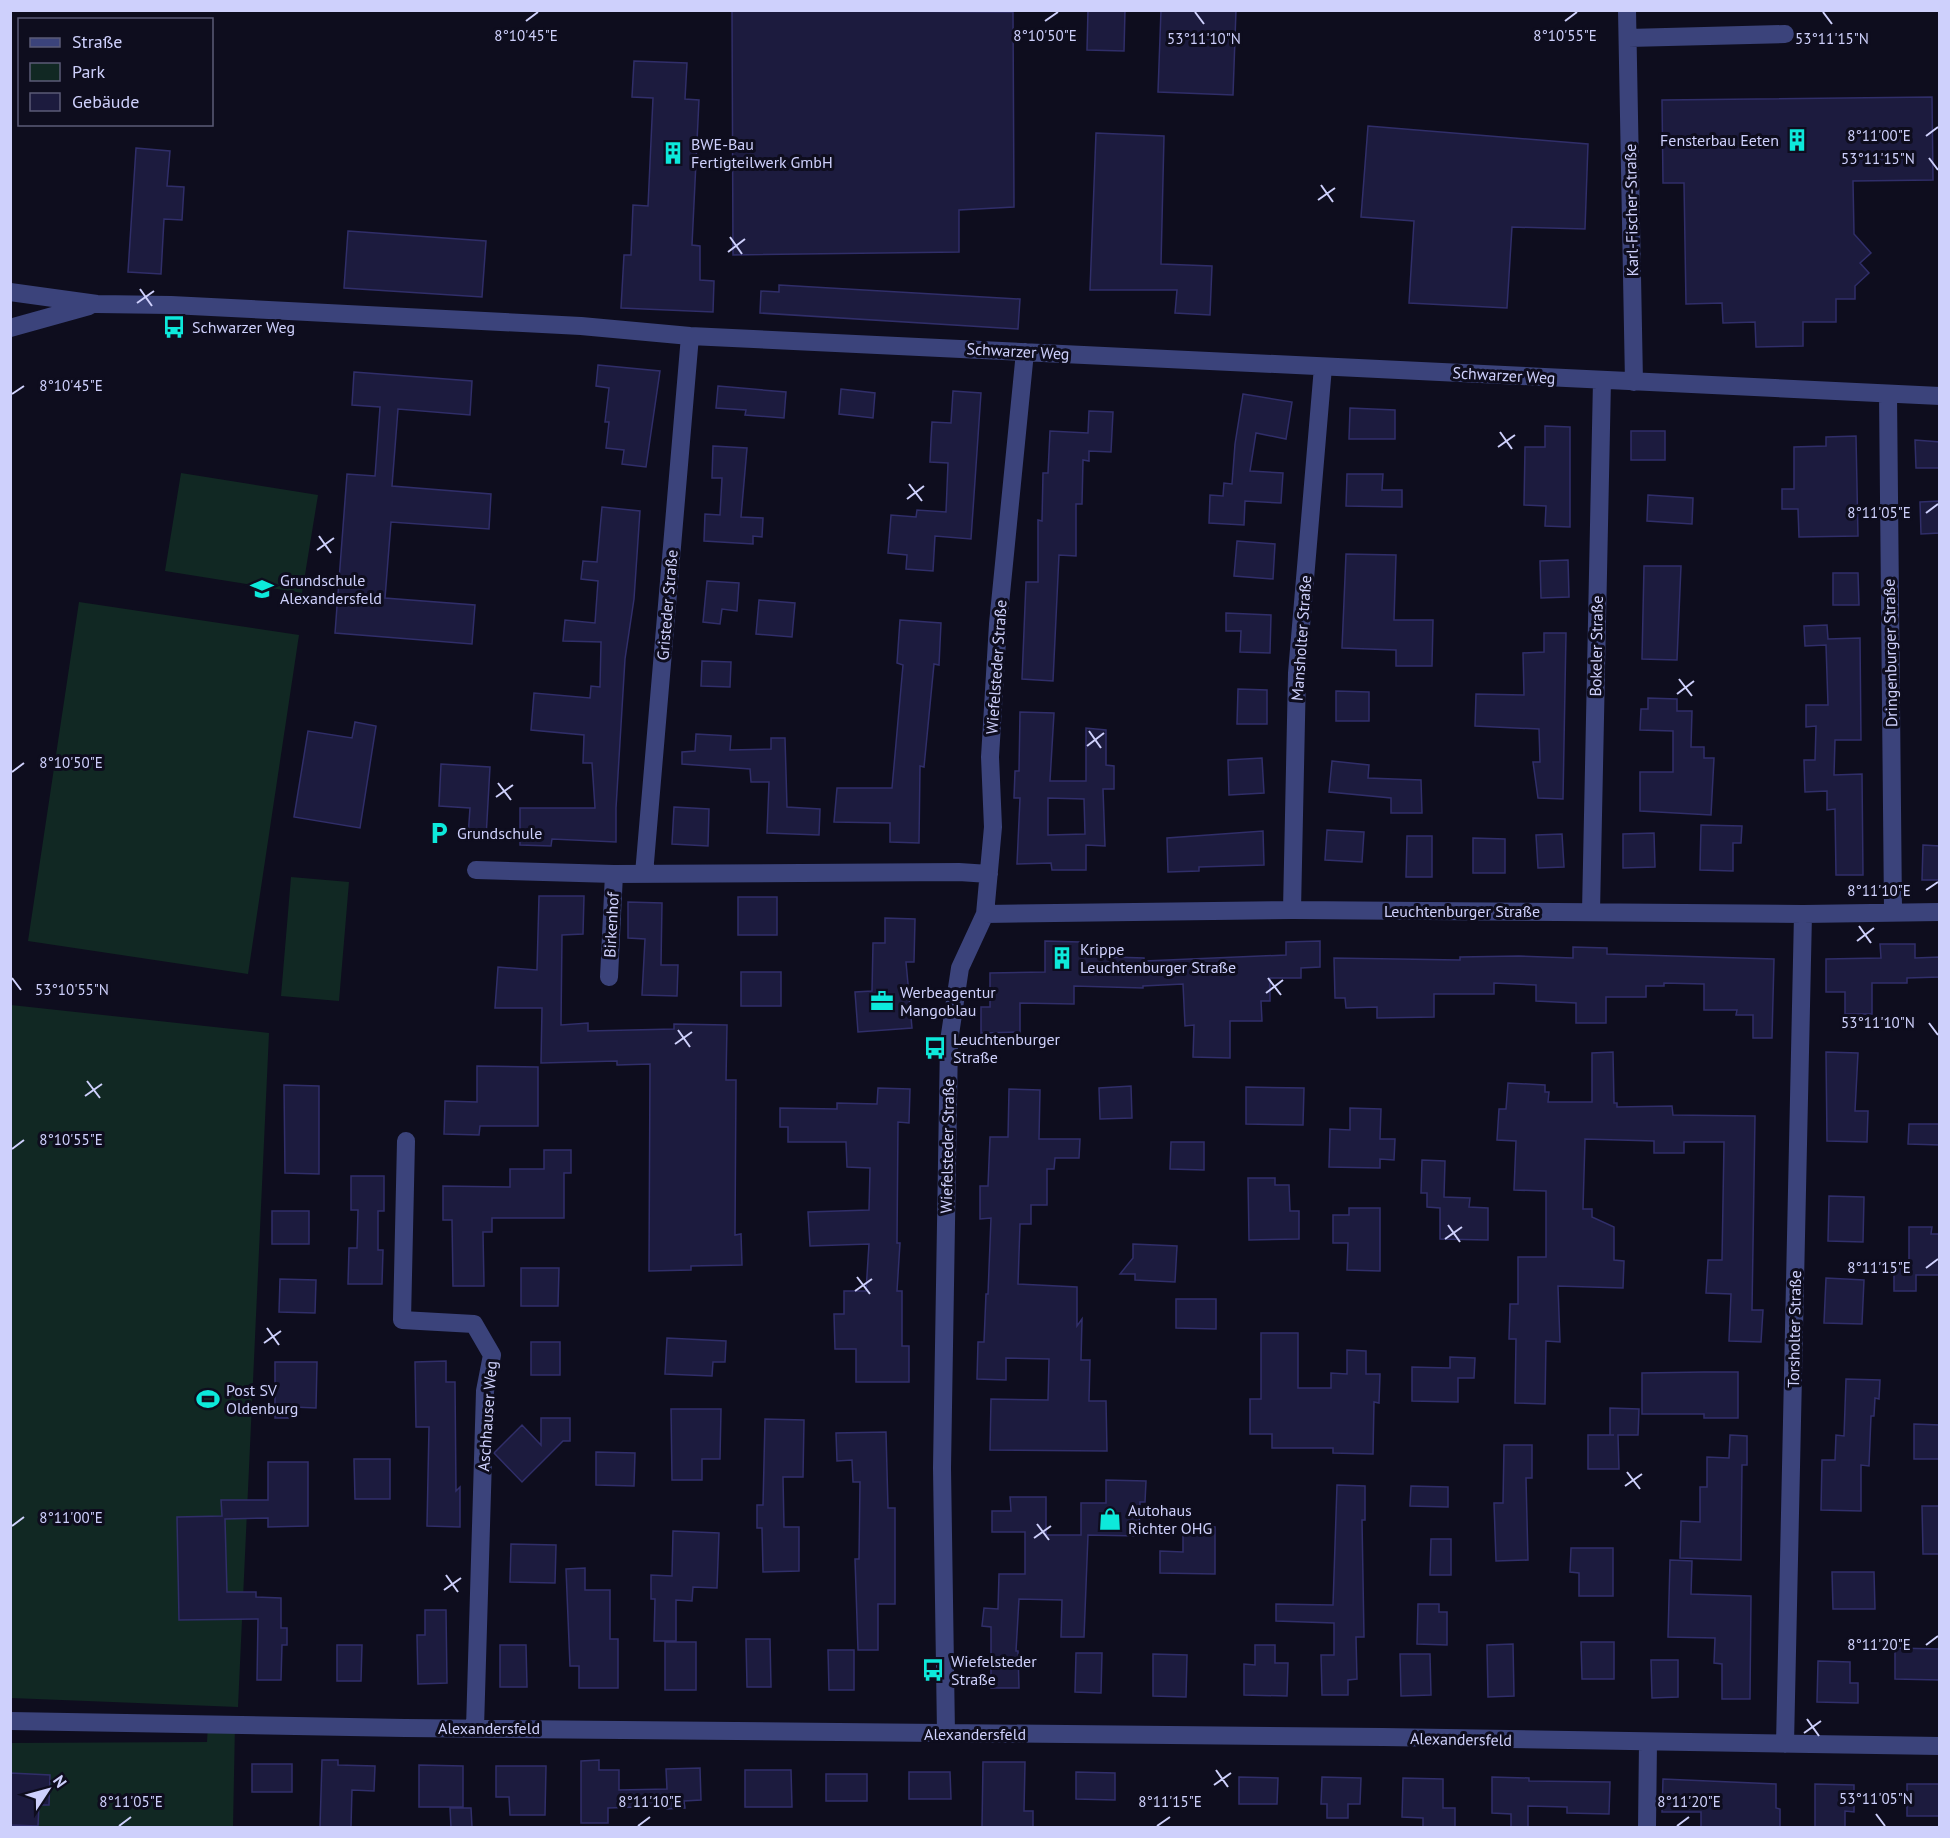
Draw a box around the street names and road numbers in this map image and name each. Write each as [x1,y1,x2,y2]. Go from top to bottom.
street label: Karl-Fischer-Straße [1620,144,1642,276]
street label: Schwarzer Weg [966,338,1070,364]
street label: Schwarzer Weg [1452,362,1556,388]
street label: Gristeder Straße [652,549,682,661]
street label: Mansholter Straße [1287,574,1315,702]
street label: Dringenburger Straße [1879,579,1901,727]
street label: Bokeler Straße [1585,595,1607,697]
street label: Wiefelsteder Straße [981,599,1011,735]
street label: Birkenhof [599,891,623,958]
street label: Leuchtenburger Straße [1384,901,1540,921]
street label: Wiefelsteder Straße [936,1078,958,1214]
street label: Torsholter Straße [1783,1270,1805,1388]
street label: Aschhauser Weg [473,1360,501,1472]
street label: Alexandersfeld [438,1718,540,1738]
street label: Alexandersfeld [924,1724,1026,1744]
street label: Alexandersfeld [1410,1728,1512,1750]

